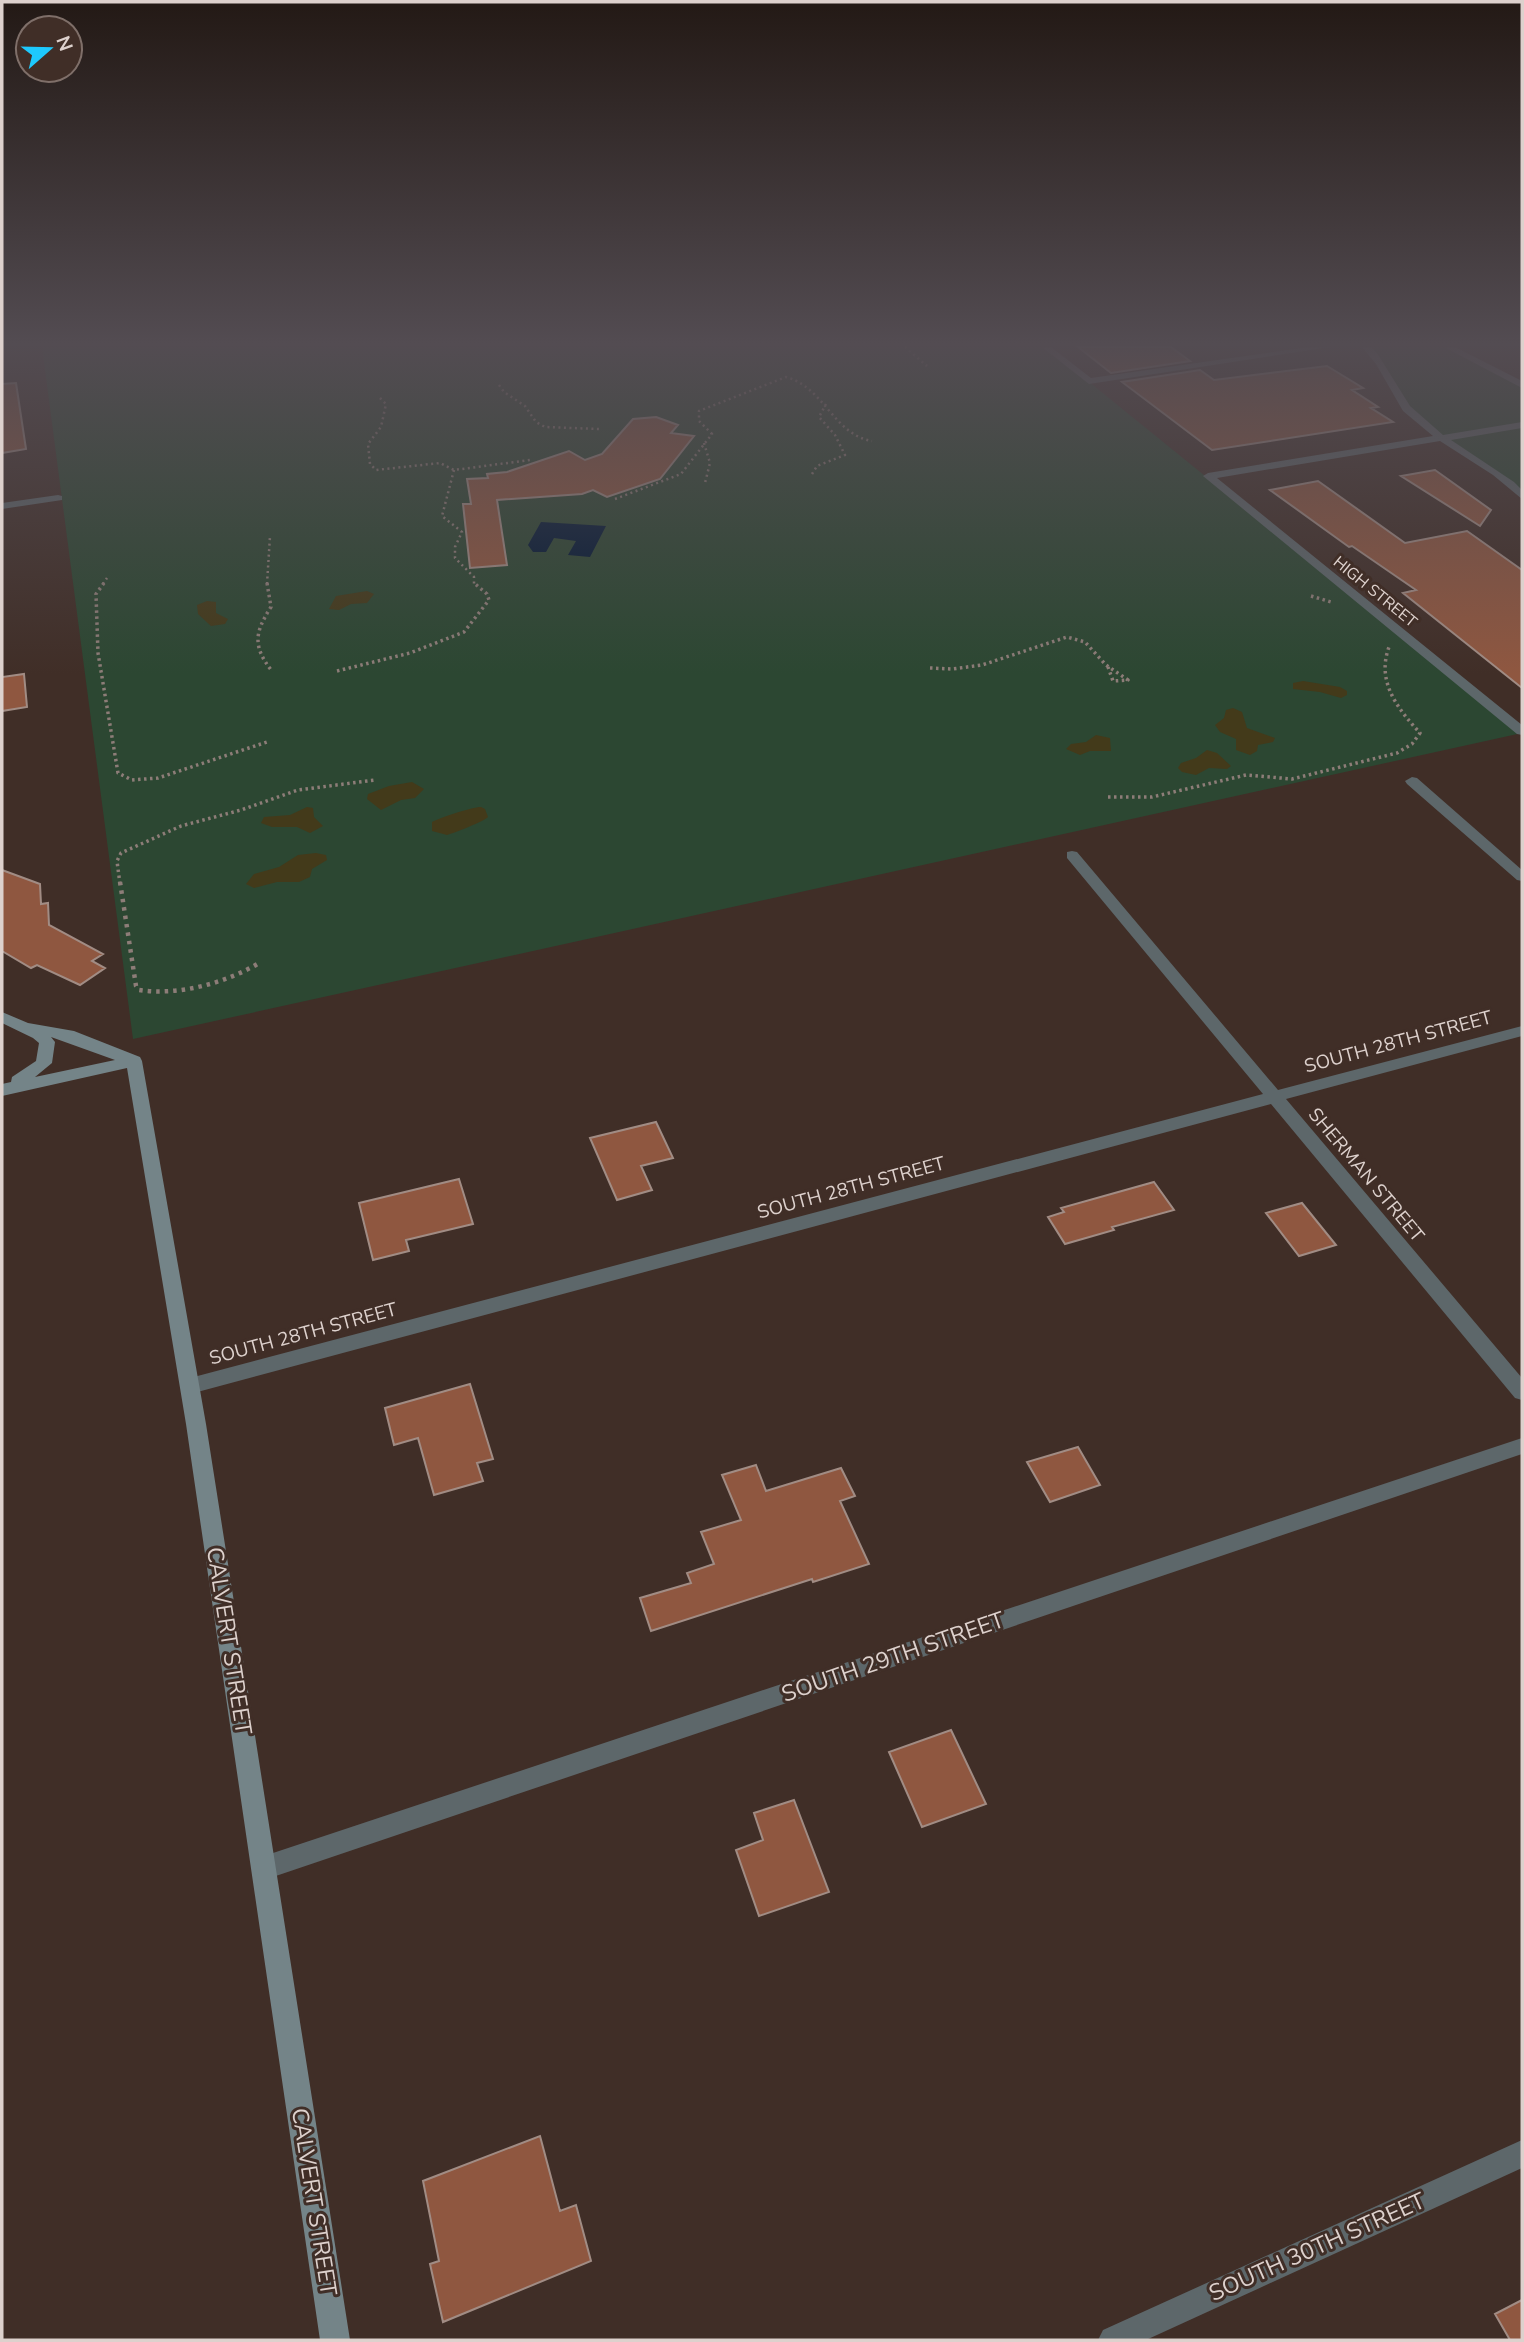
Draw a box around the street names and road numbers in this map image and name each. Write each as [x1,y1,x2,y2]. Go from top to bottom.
street label: HIGH STREET [1328,551,1422,633]
street label: SOUTH 28TH STREET [1301,1004,1495,1080]
street label: SHERMAN STREET [1302,1102,1430,1248]
street label: SOUTH 28TH STREET [754,1150,948,1226]
street label: SOUTH 28TH STREET [206,1296,400,1372]
street label: CALVERT STREET [199,1545,259,1737]
street label: SOUTH 29TH STREET [777,1604,1009,1710]
street label: CALVERT STREET [284,2106,344,2298]
street label: SOUTH 30TH STREET [1204,2185,1430,2309]

